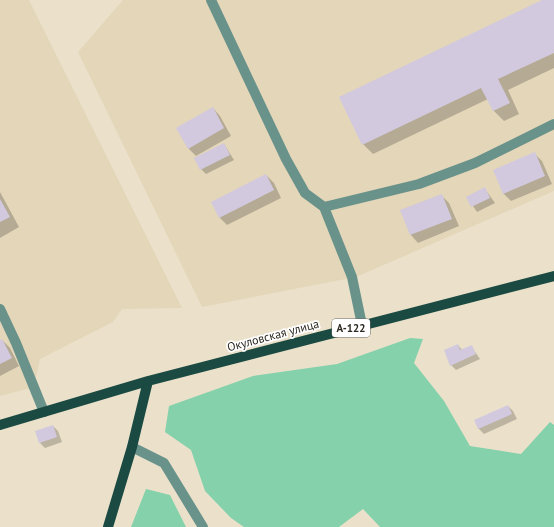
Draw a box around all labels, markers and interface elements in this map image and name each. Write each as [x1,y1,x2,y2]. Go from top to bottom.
street label: Окуловская улица [225,316,321,354]
road number: А-122 [332,319,370,337]

